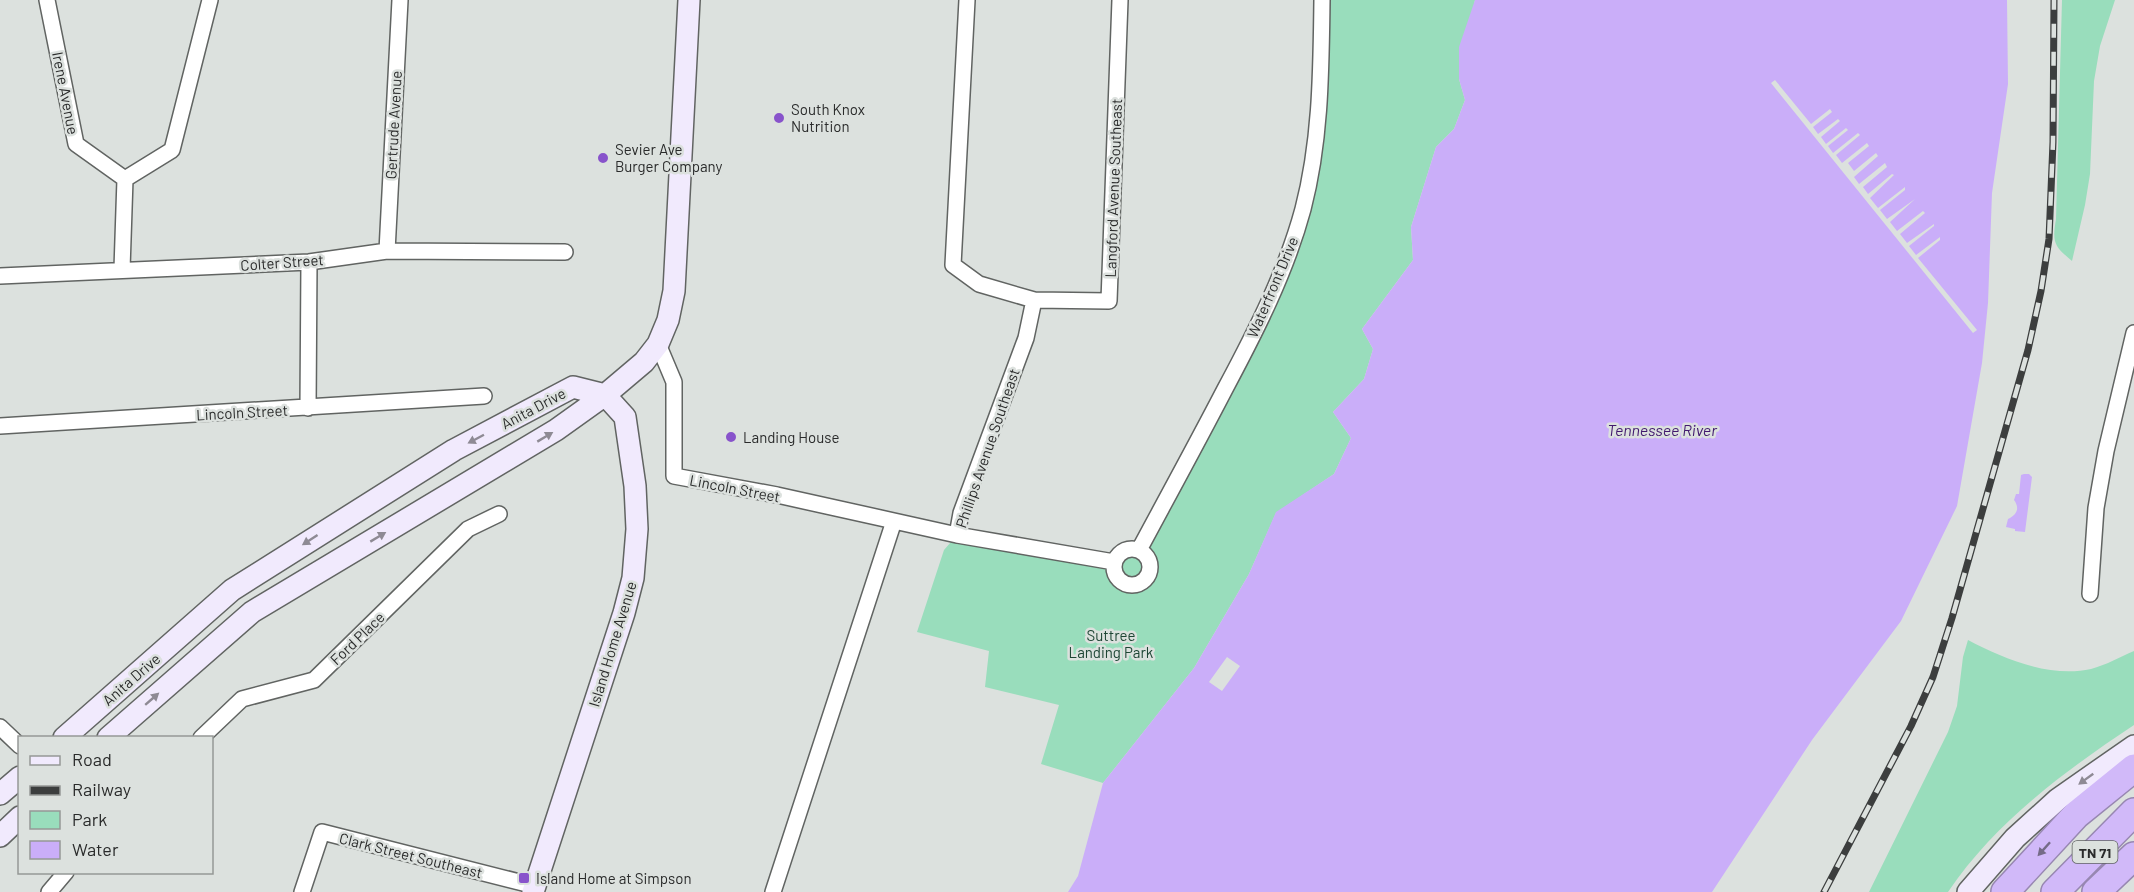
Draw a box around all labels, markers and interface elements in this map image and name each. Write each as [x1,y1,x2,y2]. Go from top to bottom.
street label: Irene Avenue [49,50,83,136]
street label: Gertrude Avenue [381,70,405,180]
street label: Langford Avenue Southeast [1101,98,1125,278]
place label: South Knox Nutrition [791,100,865,135]
marker: South Knox Nutrition [772,111,786,125]
place label: Sevier Ave Burger Company [615,140,723,175]
marker: Sevier Ave Burger Company [596,151,610,165]
street label: Waterfront Drive [1243,234,1301,340]
street label: Colter Street [240,250,324,274]
street label: Phillips Avenue Southeast [951,366,1023,530]
street label: Anita Drive [498,383,568,433]
street label: Lincoln Street [196,401,288,423]
water label: Tennessee River [1607,420,1718,439]
place label: Landing House [743,428,840,446]
marker: Landing House [724,430,738,444]
one-way arrow [537,431,553,442]
one-way arrow [467,434,484,444]
street label: Lincoln Street [688,470,782,506]
one-way arrow [370,531,386,542]
one-way arrow [302,535,318,546]
street label: Island Home Avenue [584,579,640,709]
street label: Ford Place [326,608,388,668]
park label: Suttree Landing Park [1069,626,1154,661]
street label: Anita Drive [98,649,164,709]
one-way arrow [144,693,159,706]
legend [18,736,213,874]
text: Road [72,748,112,770]
one-way arrow [2078,773,2094,785]
text: Railway [72,778,131,800]
text: Park [72,808,107,830]
street label: Clark Street Southeast [338,829,484,881]
text: Water [72,838,119,860]
road number: TN 71 [2072,841,2118,863]
one-way arrow [2037,842,2051,857]
place label: Island Home at Simpson [536,869,691,887]
marker: Island Home at Simpson [517,871,531,885]

